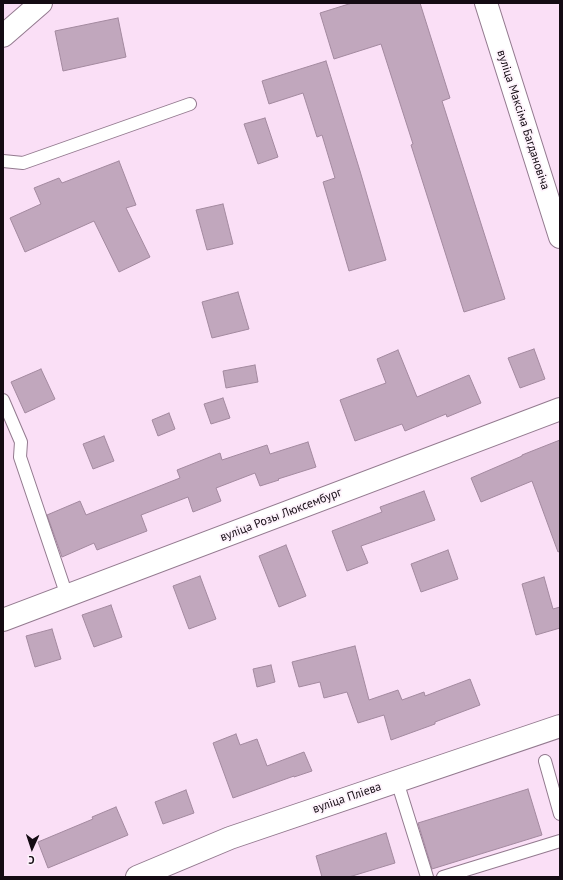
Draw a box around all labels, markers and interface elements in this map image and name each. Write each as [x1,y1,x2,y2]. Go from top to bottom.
street label: вуліца Максіма Багдановіча [494,48,552,192]
street label: вуліца Розы Люксембург [218,485,344,545]
street label: вуліца Пліева [311,780,383,816]
north arrow [12,828,52,868]
text: С [28,853,35,867]

